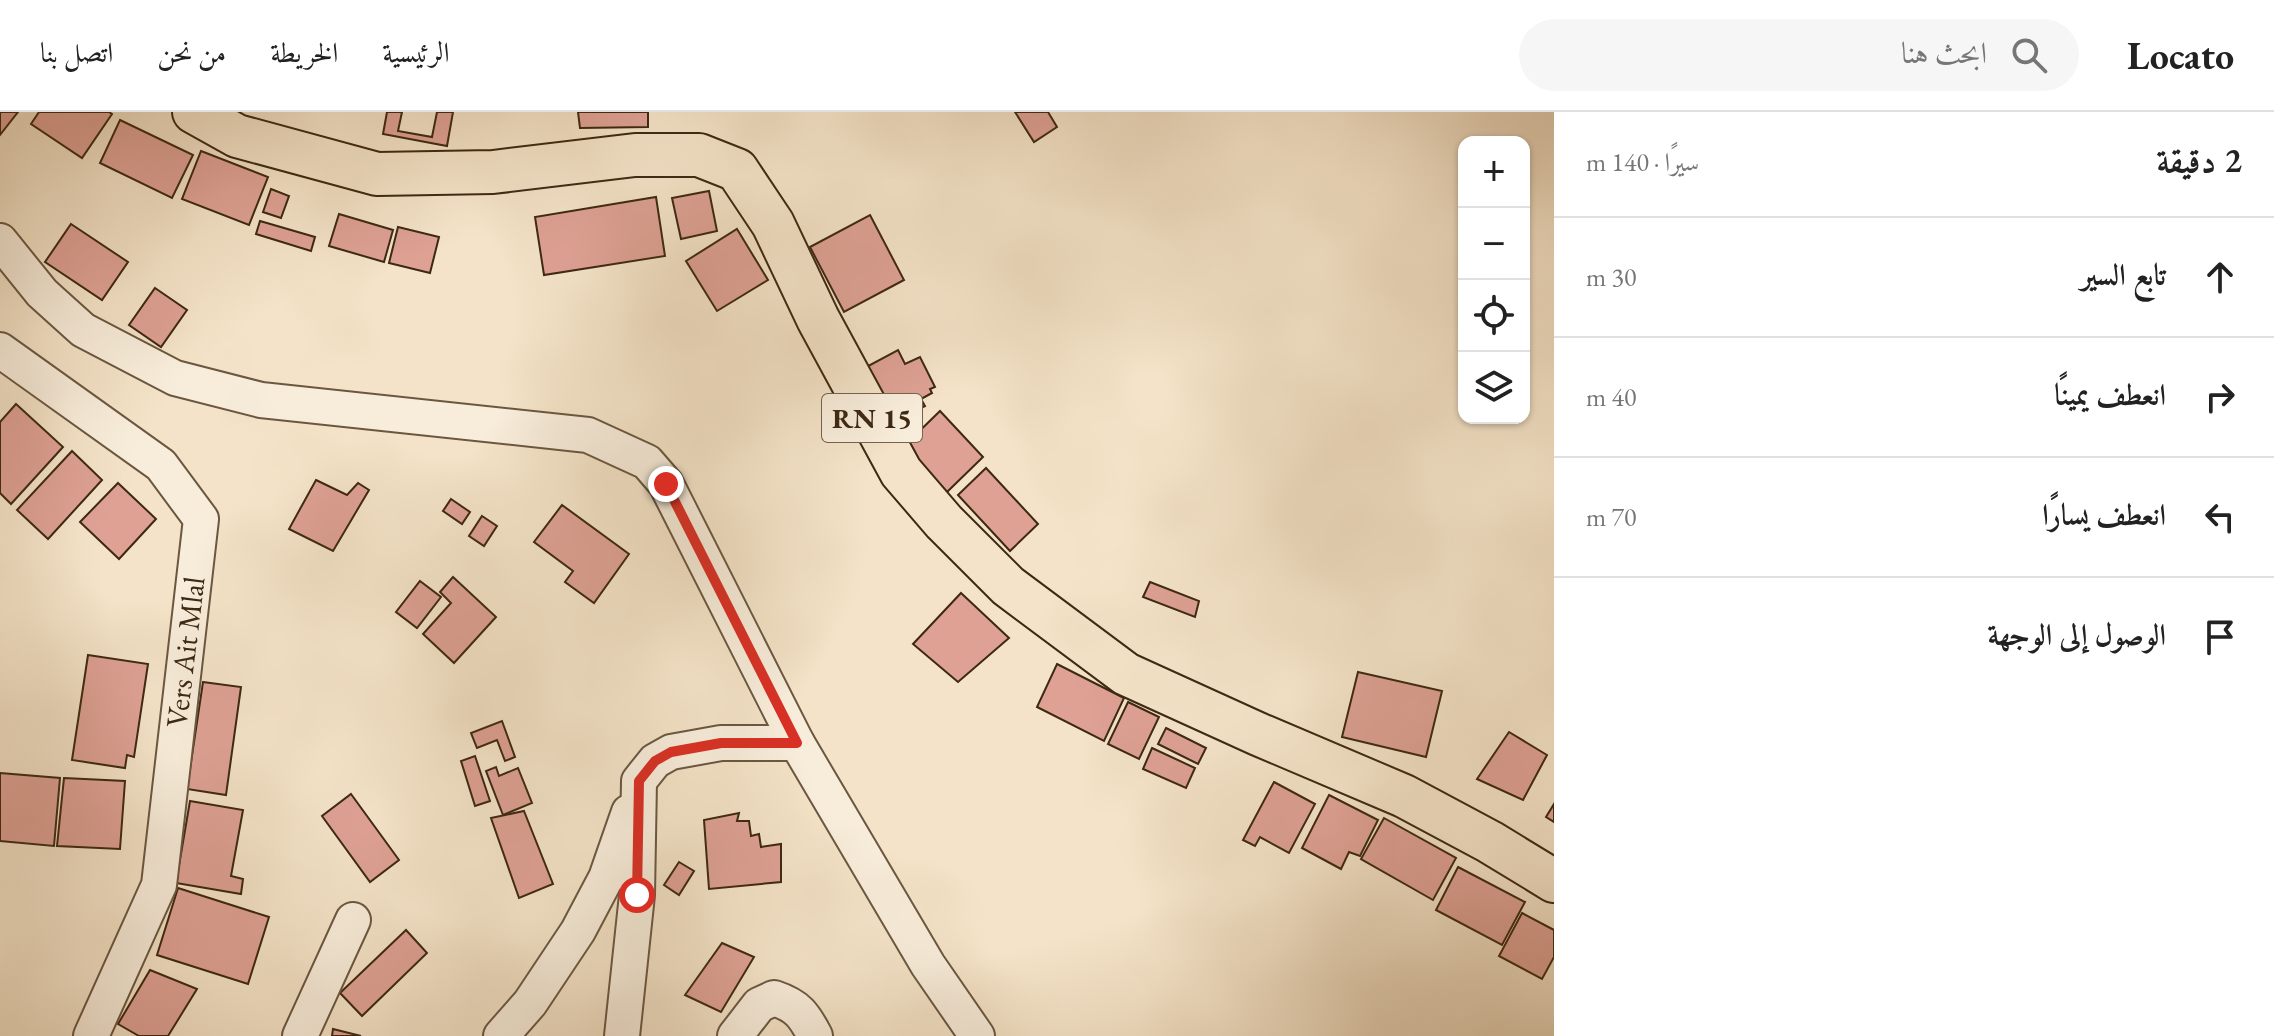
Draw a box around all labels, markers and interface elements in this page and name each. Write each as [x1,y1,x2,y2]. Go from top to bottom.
search box [1519,19,2079,91]
text: Locato [2127,31,2234,80]
text: ابحث هنا [1901,33,1987,72]
icon: search [2007,33,2051,77]
text: اتصل بنا [40,34,113,70]
text: من نحن [157,34,226,70]
text: الخريطة [270,34,338,70]
text: الرئيسية [382,34,450,70]
map controls [1458,136,1530,424]
button: + [1458,136,1530,208]
text: 2 دقيقة [2157,138,2242,182]
text: سيرًا · 140 m [1586,145,1699,179]
button: − [1458,208,1530,280]
text: تابع السير [2081,255,2166,294]
icon: ahead [2198,255,2242,299]
text: 30 m [1586,260,1636,294]
button: locate [1458,280,1530,352]
button: layers [1458,352,1530,424]
text: انعطف يمينًا [2054,375,2166,414]
icon: right [2198,375,2242,419]
text: 40 m [1586,380,1636,414]
road number: RN 15 [822,394,922,442]
route end [648,466,684,502]
text: انعطف يسارًا [2042,495,2166,534]
icon: left [2198,495,2242,539]
text: 70 m [1586,500,1636,534]
street label: Vers Ait Mlal [156,574,214,730]
text: الوصول إلى الوجهة [1987,615,2166,654]
icon: arrive [2198,615,2242,659]
route start [619,877,655,913]

